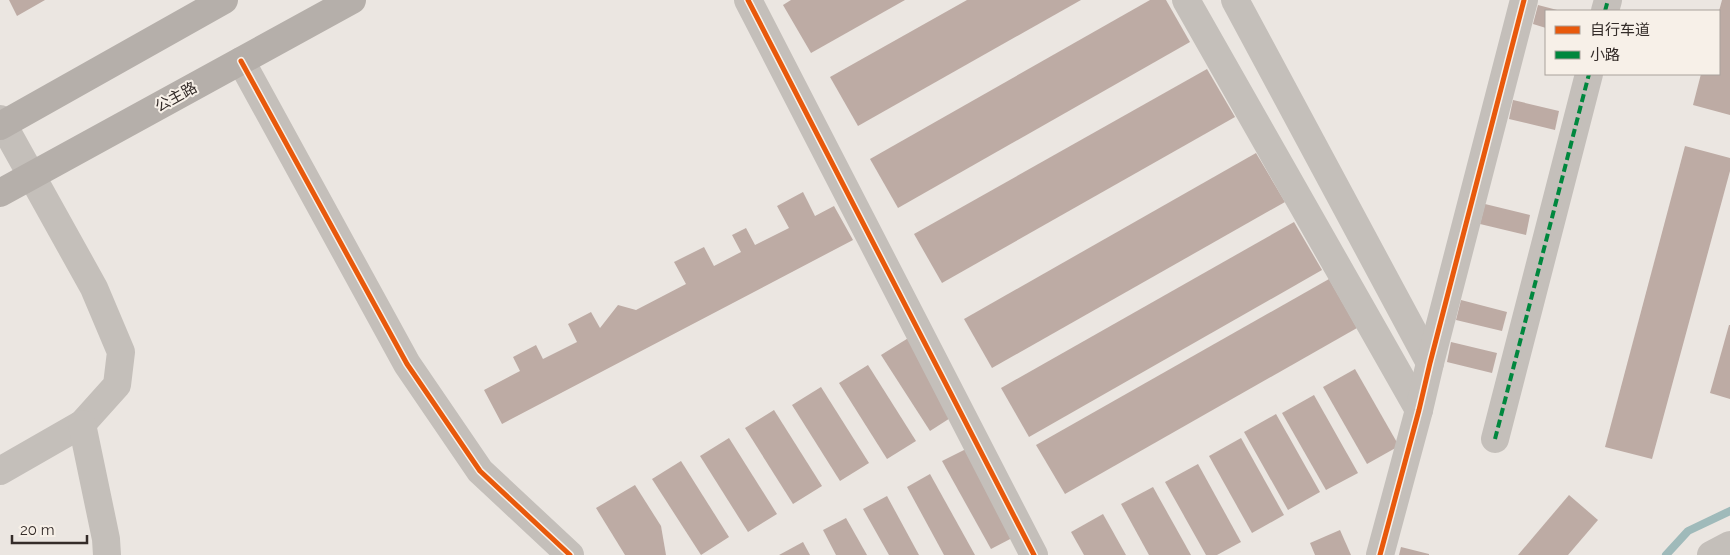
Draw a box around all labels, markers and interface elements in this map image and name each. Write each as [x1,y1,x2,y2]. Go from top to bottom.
legend [1545,10,1720,75]
text: 自行车道 [1590,21,1650,39]
text: 小路 [1590,46,1620,64]
street label: 公主路 [152,78,200,116]
scale bar [12,512,88,544]
text: 20 m [20,521,55,539]

